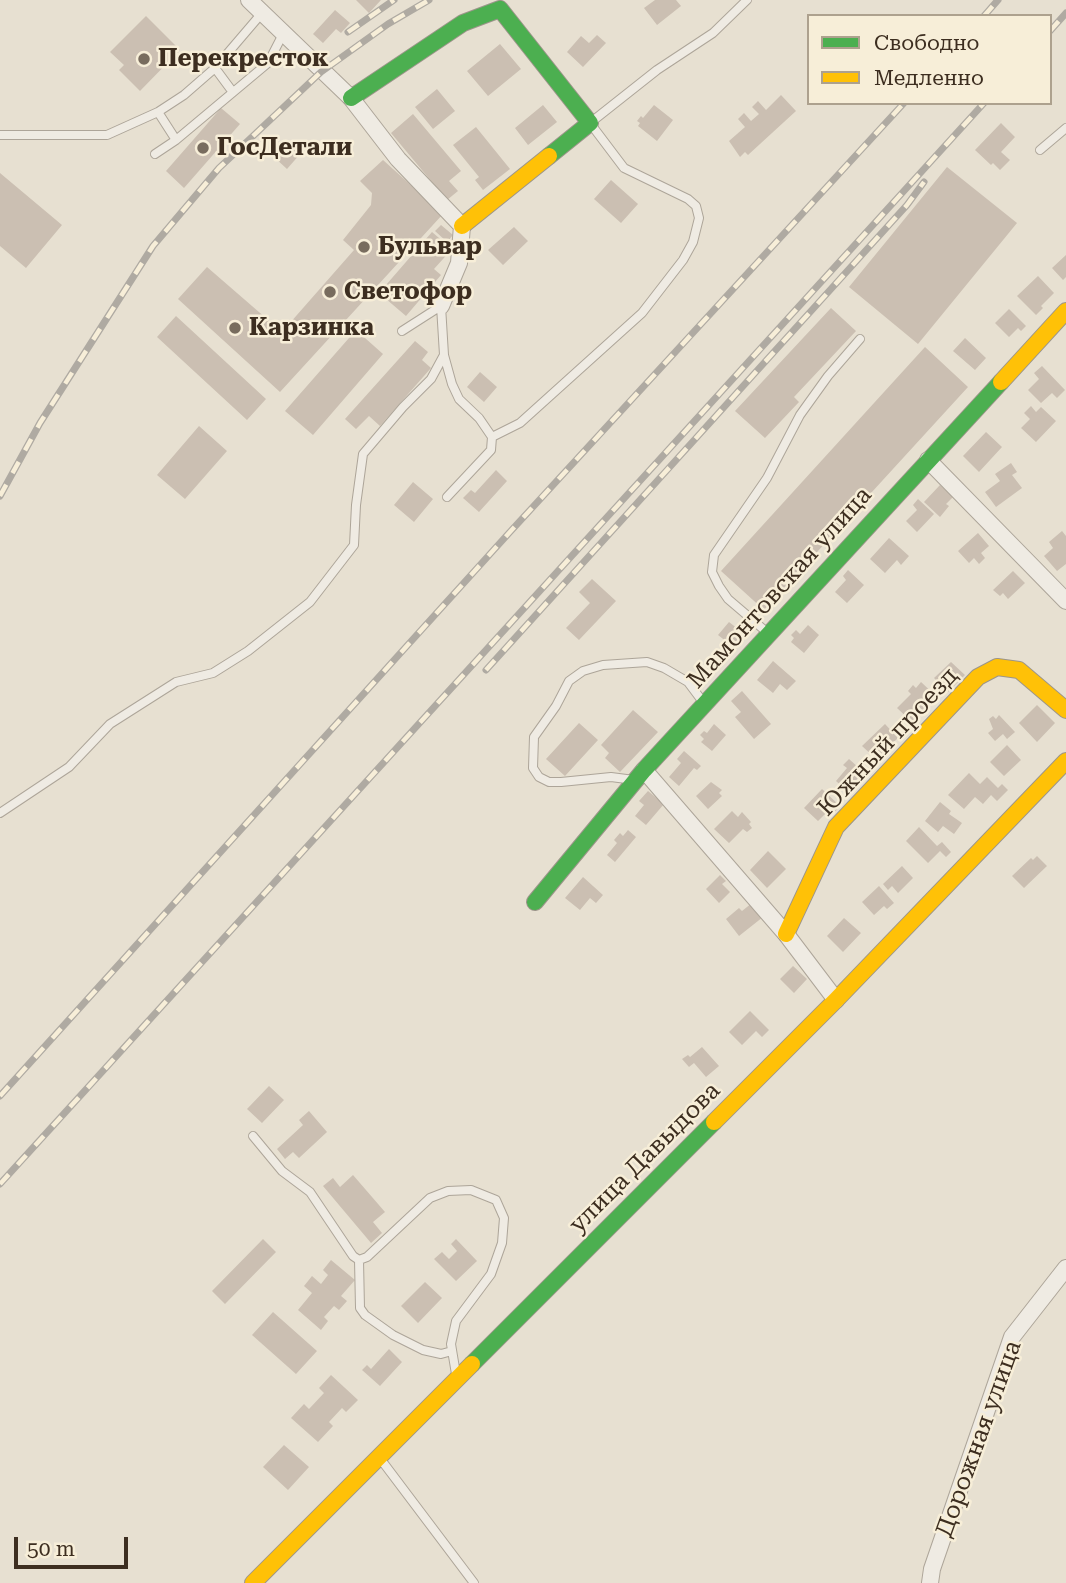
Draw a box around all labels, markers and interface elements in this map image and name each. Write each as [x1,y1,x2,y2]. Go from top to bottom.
legend [807,14,1052,105]
text: Свободно [874,31,980,55]
place label: Перекресток [158,45,329,73]
marker: Перекресток [136,51,152,67]
text: Медленно [874,66,984,90]
place label: ГосДетали [217,134,352,162]
marker: ГосДетали [195,140,211,156]
place label: Бульвар [378,233,482,261]
marker: Бульвар [356,239,372,255]
place label: Светофор [344,278,472,306]
marker: Светофор [322,284,338,300]
place label: Карзинка [249,314,374,342]
marker: Карзинка [227,320,243,336]
street label: Мамонтовская улица [682,481,878,695]
street label: Южный проезд [812,662,964,822]
street label: улица Давыдова [564,1077,726,1239]
street label: Дорожная улица [930,1337,1028,1541]
scale bar [18,1524,131,1568]
text: 50 m [27,1537,75,1561]

